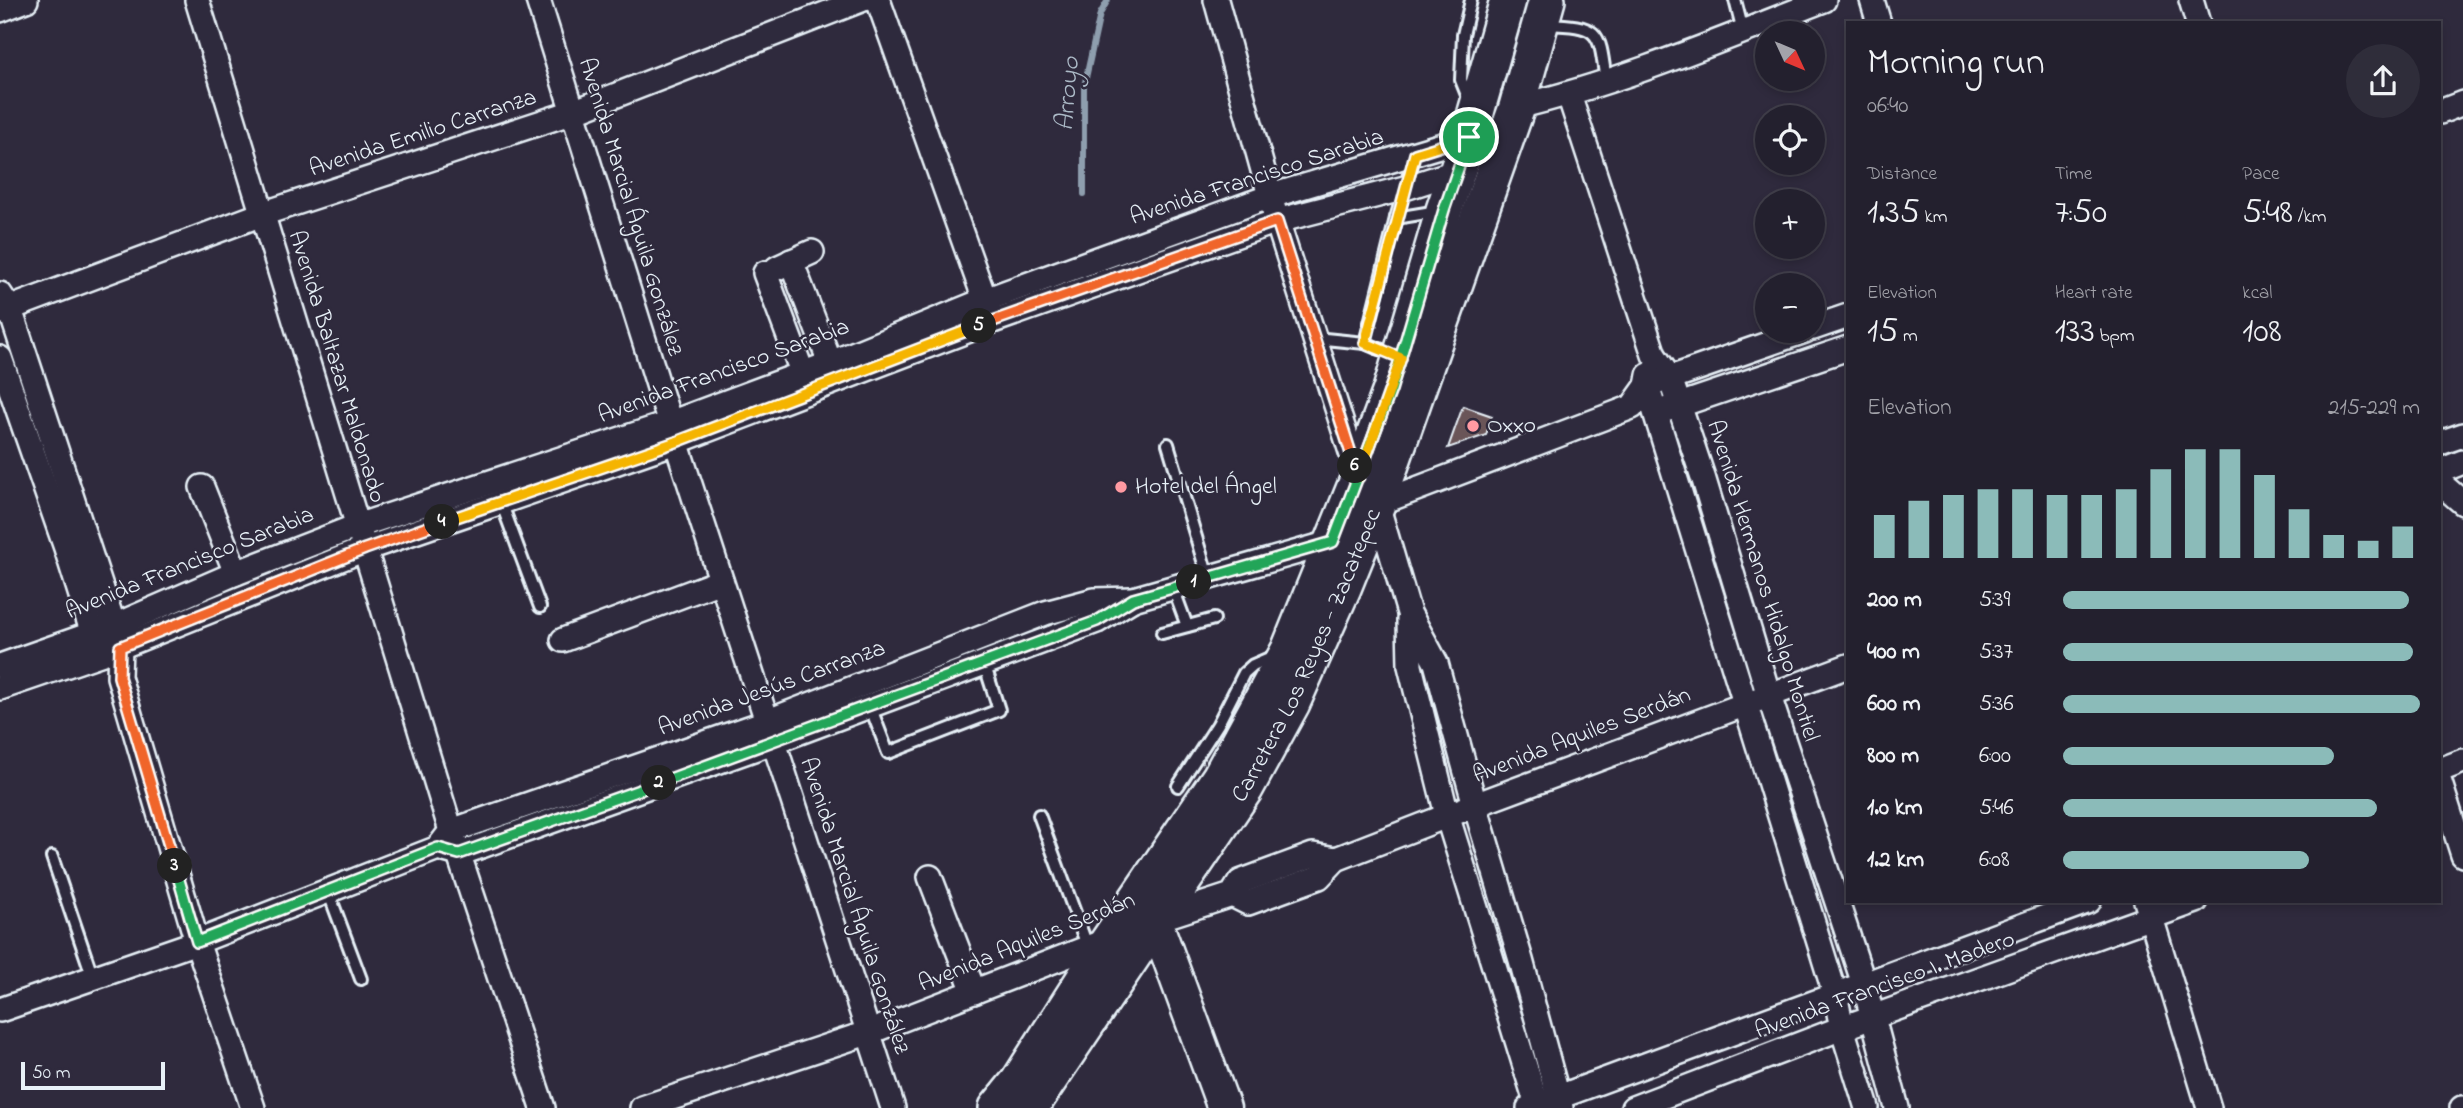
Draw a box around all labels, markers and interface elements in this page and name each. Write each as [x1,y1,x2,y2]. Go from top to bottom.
north arrow [1755,21,1825,91]
map controls [1755,21,1825,343]
text: Morning run [1867,36,2045,92]
button: share [2346,44,2420,118]
street label: Avenida Marcial Águila González [568,54,692,361]
water label: Arroyo [1047,54,1091,133]
street label: Avenida Emilio Carranza [305,81,541,187]
text: 06:40 [1867,90,1908,123]
button: locate [1755,105,1825,175]
pin [1439,107,1499,167]
icon: arrive [1450,118,1488,156]
street label: Avenida Francisco Sarabia [1126,120,1388,236]
text: Distance [1867,161,1937,188]
text: Time [2055,161,2092,188]
text: Pace [2242,161,2279,188]
text: 1.35 [1867,188,1920,239]
text: 7:50 [2055,188,2107,239]
text: 5:48 [2242,188,2293,239]
button: + [1755,189,1825,259]
text: km [1920,204,1948,231]
text: /km [2293,204,2327,231]
street label: Avenida Baltazar Maldonado [278,227,394,507]
button: − [1755,273,1825,343]
text: Elevation [1867,280,1937,307]
text: Heart rate [2055,280,2133,307]
text: kcal [2242,280,2273,307]
text: 15 [1867,307,1898,358]
text: 133 [2055,307,2095,358]
text: 108 [2242,307,2282,358]
pin: 5 [962,308,996,344]
street label: Avenida Francisco Sarabia [593,310,855,434]
text: 5 [973,312,984,339]
text: m [1898,323,1918,350]
text: bpm [2095,323,2135,350]
text: Elevation [1867,392,1952,425]
text: 215–229 m [2328,392,2420,425]
place label: Oxxo [1487,409,1536,444]
street label: Avenida Hermanos Hidalgo Montiel [1696,416,1828,746]
marker: Oxxo [1465,418,1481,434]
pin: 6 [1338,448,1372,484]
text: 6 [1350,452,1359,479]
place label: Hotel del Ángel [1135,470,1277,505]
marker: Hotel del Ángel [1113,479,1129,495]
street label: Avenida Francisco Sarabia [61,498,319,630]
street label: Carretera Los Reyes - Zacatepec [1223,503,1391,810]
pin: 4 [424,504,460,540]
text: 4 [438,508,445,535]
pin: 1 [1176,564,1212,600]
text: 1 [1190,568,1197,595]
text: 200 m [1867,584,1922,617]
text: 5:39 [1979,584,2011,617]
street label: Avenida Jesús Carranza [653,632,891,746]
text: 400 m [1867,636,1920,669]
text: 5:37 [1979,636,2013,669]
street label: Avenida Aquiles Serdán [1468,678,1696,794]
text: 600 m [1867,688,1921,721]
text: 5:36 [1979,688,2014,721]
text: 800 m [1867,740,1919,773]
text: 6:00 [1979,740,2011,773]
street label: Avenida Marcial Águila González [789,753,919,1060]
pin: 2 [642,766,676,800]
text: 2 [654,769,663,796]
text: 1.0 km [1867,792,1923,825]
text: 5:46 [1979,792,2014,825]
text: 1.2 km [1867,844,1924,877]
text: 6:08 [1979,844,2010,877]
pin: 3 [158,848,192,884]
text: 3 [171,852,178,879]
street label: Avenida Aquiles Serdán [913,884,1141,1002]
street label: Avenida Francisco I. Madero [1750,923,2020,1049]
scale bar [21,1059,164,1091]
text: 50 m [32,1060,71,1087]

